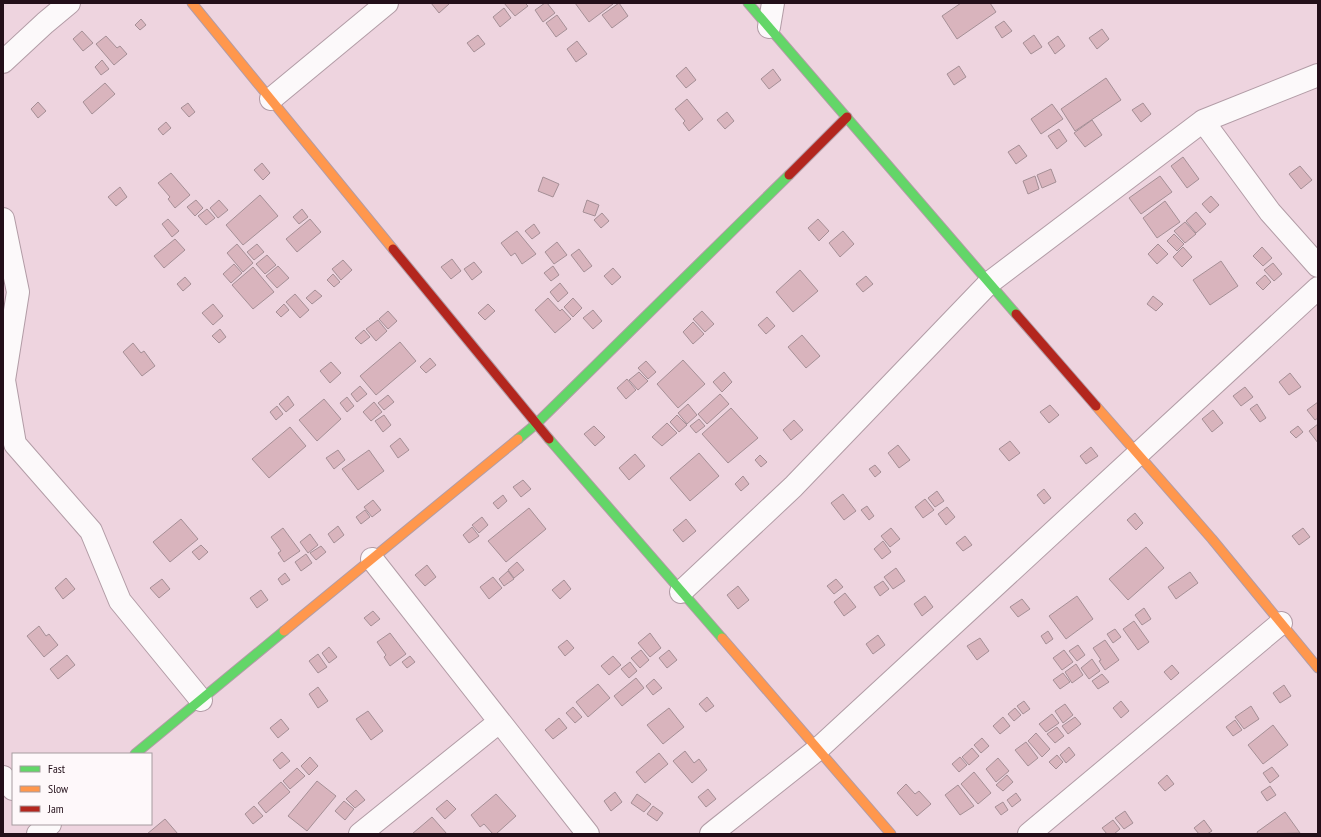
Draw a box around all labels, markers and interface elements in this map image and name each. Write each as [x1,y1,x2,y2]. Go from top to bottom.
legend [12,753,152,825]
text: Fast [48,761,66,776]
text: Slow [48,781,69,796]
text: Jam [47,801,64,816]

